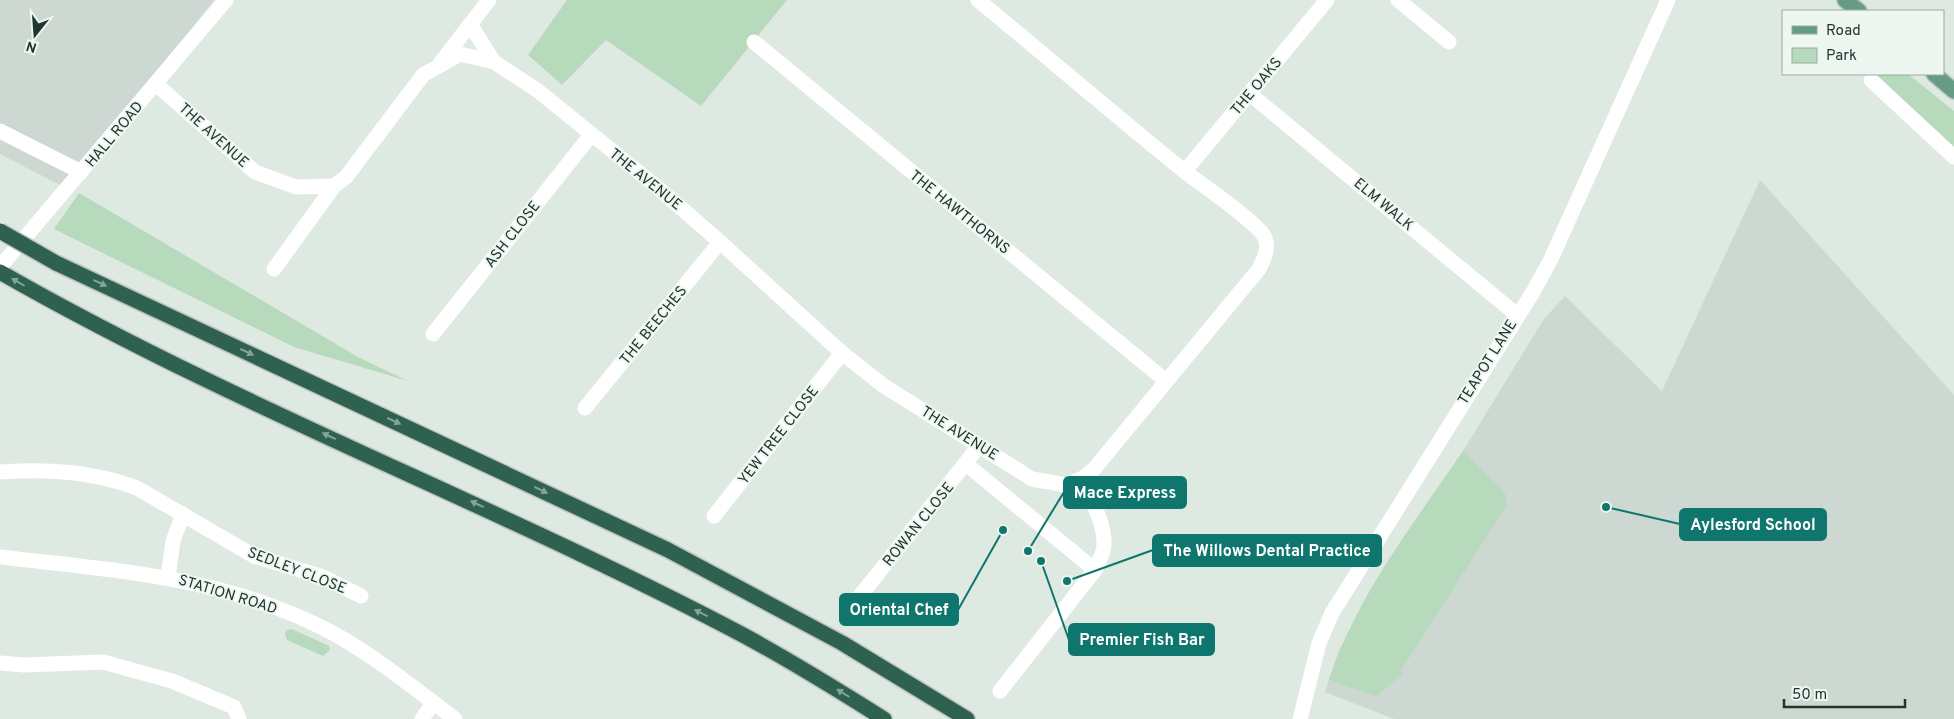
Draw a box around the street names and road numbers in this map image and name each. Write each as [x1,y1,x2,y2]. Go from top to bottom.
street label: THE OAKS [1227,54,1287,120]
street label: HALL ROAD [82,98,148,172]
street label: THE AVENUE [174,100,252,173]
street label: THE AVENUE [605,145,685,215]
street label: THE HAWTHORNS [905,167,1013,259]
street label: ELM WALK [1349,175,1417,236]
street label: ASH CLOSE [481,198,545,272]
street label: THE BEECHES [616,282,692,369]
street label: TEAPOT LANE [1454,317,1522,409]
street label: YEW TREE CLOSE [735,383,824,489]
street label: THE AVENUE [917,403,1002,466]
street label: ROWAN CLOSE [879,479,959,571]
street label: SEDLEY CLOSE [244,544,349,599]
street label: STATION ROAD [176,571,279,619]

